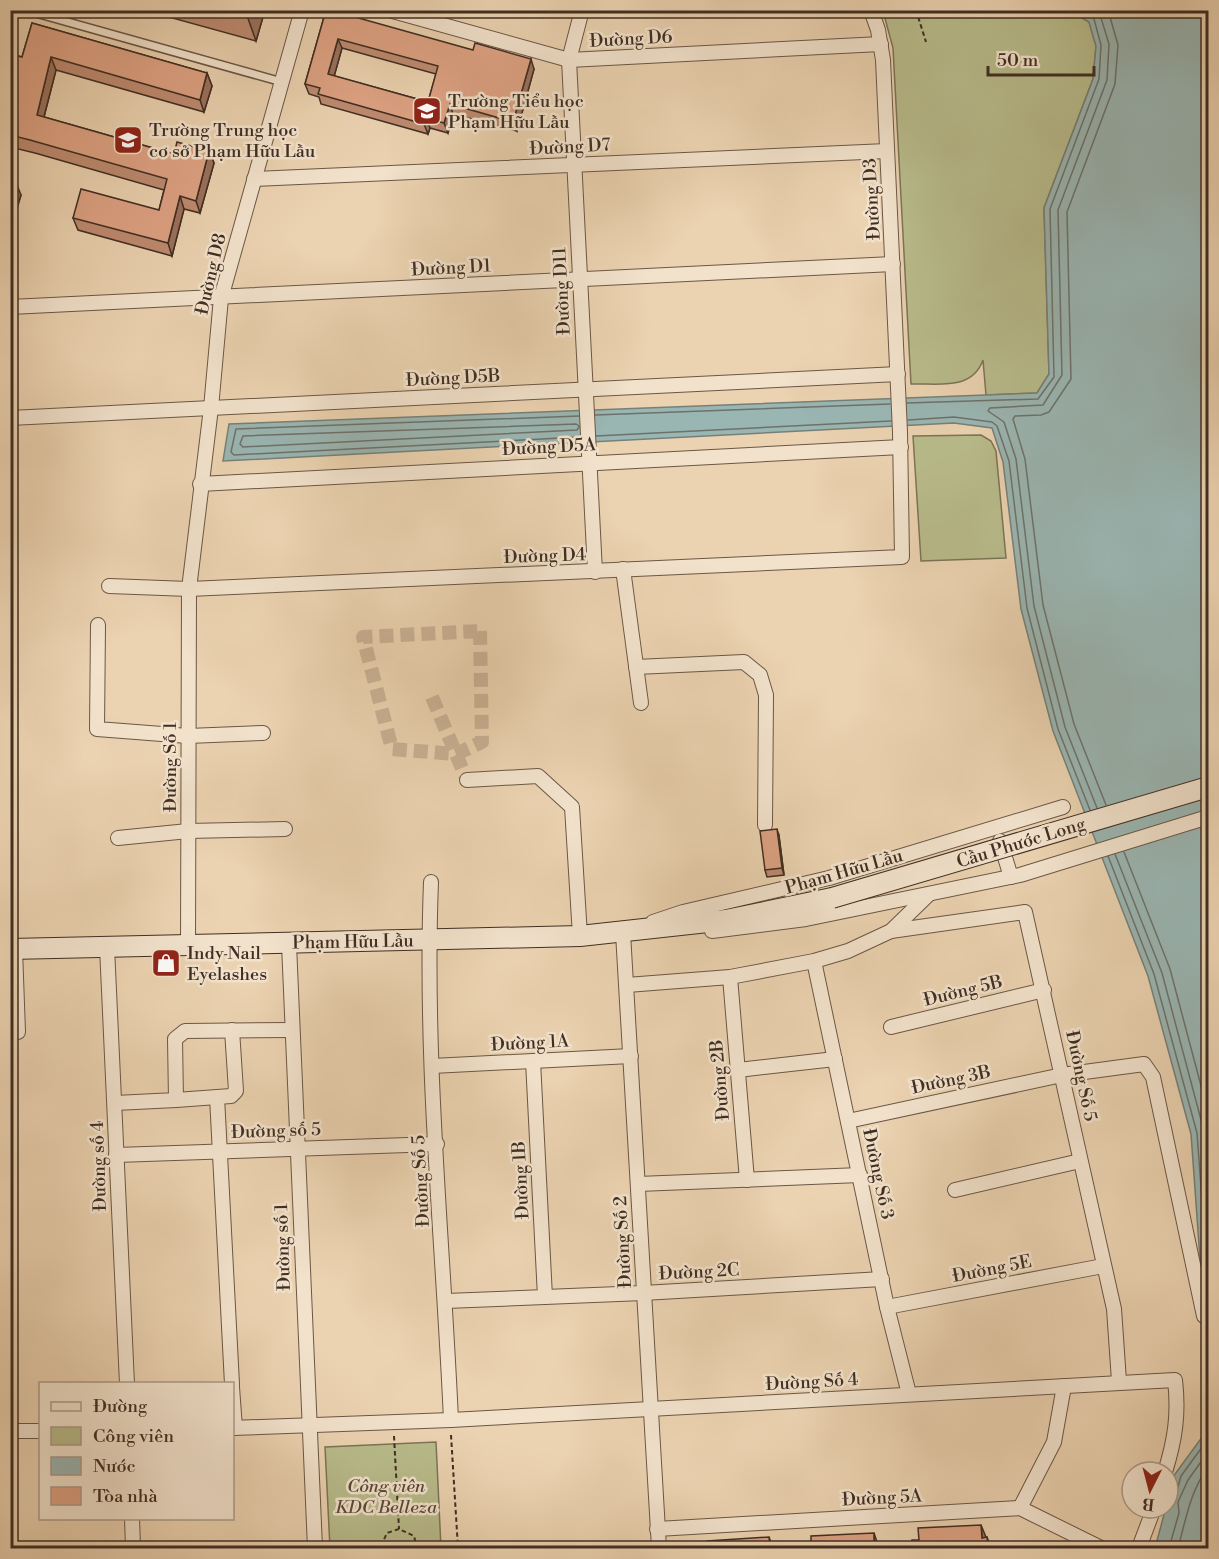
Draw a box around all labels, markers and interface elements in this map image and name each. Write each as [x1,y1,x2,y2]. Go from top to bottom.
street label: Đường D6 [589,25,673,53]
scale bar [988,39,1094,77]
text: 50 m [997,49,1039,72]
place label: Trường Tiểu học Phạm Hữu Lầu [448,90,584,134]
school or university icon: Trường Tiểu học Phạm Hữu Lầu [411,95,443,127]
place label: Trường Trung học cơ sở Phạm Hữu Lầu [149,119,316,163]
school or university icon: Trường Trung học cơ sở Phạm Hữu Lầu [112,124,144,156]
street label: Đường D7 [529,133,611,161]
street label: Đường D3 [858,157,886,241]
street label: Đường D8 [190,231,232,317]
street label: Đường D11 [548,246,576,336]
street label: Đường D1 [411,254,492,282]
street label: Đường D5B [405,364,501,392]
street label: Đường D5A [501,433,597,461]
street label: Đường D4 [503,543,587,569]
street label: Đường Số 1 [159,722,182,812]
street label: Cầu Phước Long [954,812,1089,874]
street label: Phạm Hữu Lầu [782,844,906,900]
street label: Phạm Hữu Lầu [292,929,415,955]
place label: Indy Nail Eyelashes [187,942,267,986]
shop icon: Indy Nail Eyelashes [150,947,182,979]
street label: Đường 5B [921,970,1005,1012]
street label: Đường 1A [490,1029,570,1057]
street label: Đường Số 5 [1060,1029,1102,1124]
street label: Đường 2B [705,1039,735,1121]
street label: Đường 3B [909,1060,993,1100]
street label: Đường số 5 [231,1118,321,1144]
street label: Đường số 4 [86,1120,112,1212]
street label: Đường Số 3 [857,1127,899,1222]
street label: Đường Số 5 [407,1134,435,1228]
street label: Đường 1B [507,1140,535,1220]
street label: Đường Số 2 [609,1195,637,1289]
street label: Đường số 1 [270,1203,296,1291]
street label: Đường 5E [950,1250,1034,1288]
street label: Đường 2C [658,1258,740,1286]
street label: Đường Số 4 [765,1368,859,1396]
legend [39,1382,234,1520]
text: Đường [93,1395,148,1418]
text: Công viên [93,1425,174,1448]
text: Nước [93,1455,136,1478]
north arrow [1120,1460,1180,1520]
park label: Công viên KDC Belleza [335,1475,438,1519]
street label: Đường 5A [841,1484,923,1512]
text: Tòa nhà [93,1485,158,1508]
text: B [1142,1493,1156,1514]

